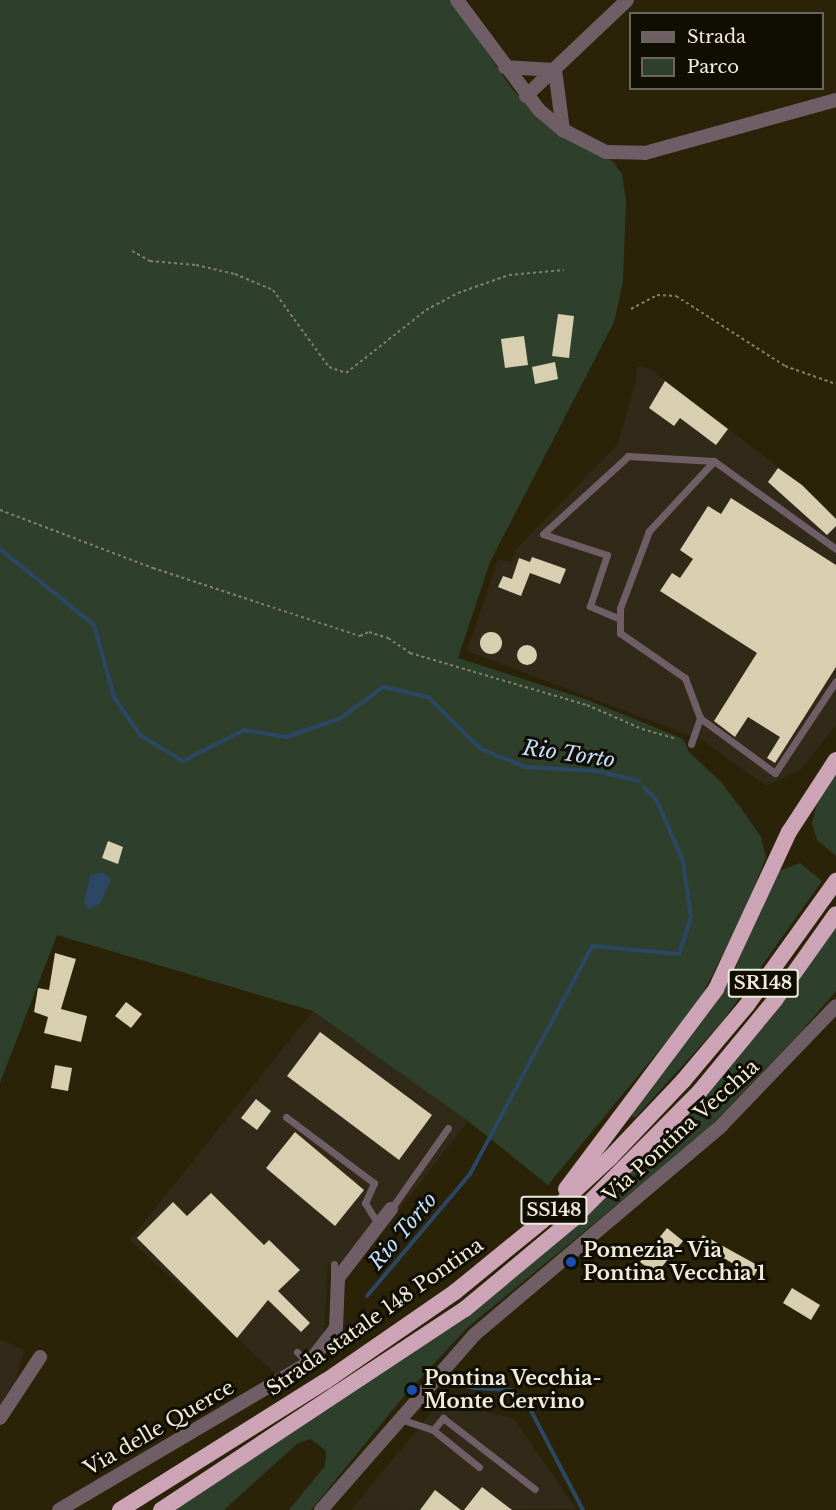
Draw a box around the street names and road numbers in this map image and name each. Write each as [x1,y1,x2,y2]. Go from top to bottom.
road number: SR148 [727,968,799,998]
street label: Via Pontina Vecchia [598,1054,764,1208]
road number: SS148 [520,1195,588,1225]
street label: Strada statale 148 Pontina [262,1233,488,1401]
street label: Via delle Querce [80,1375,238,1481]

